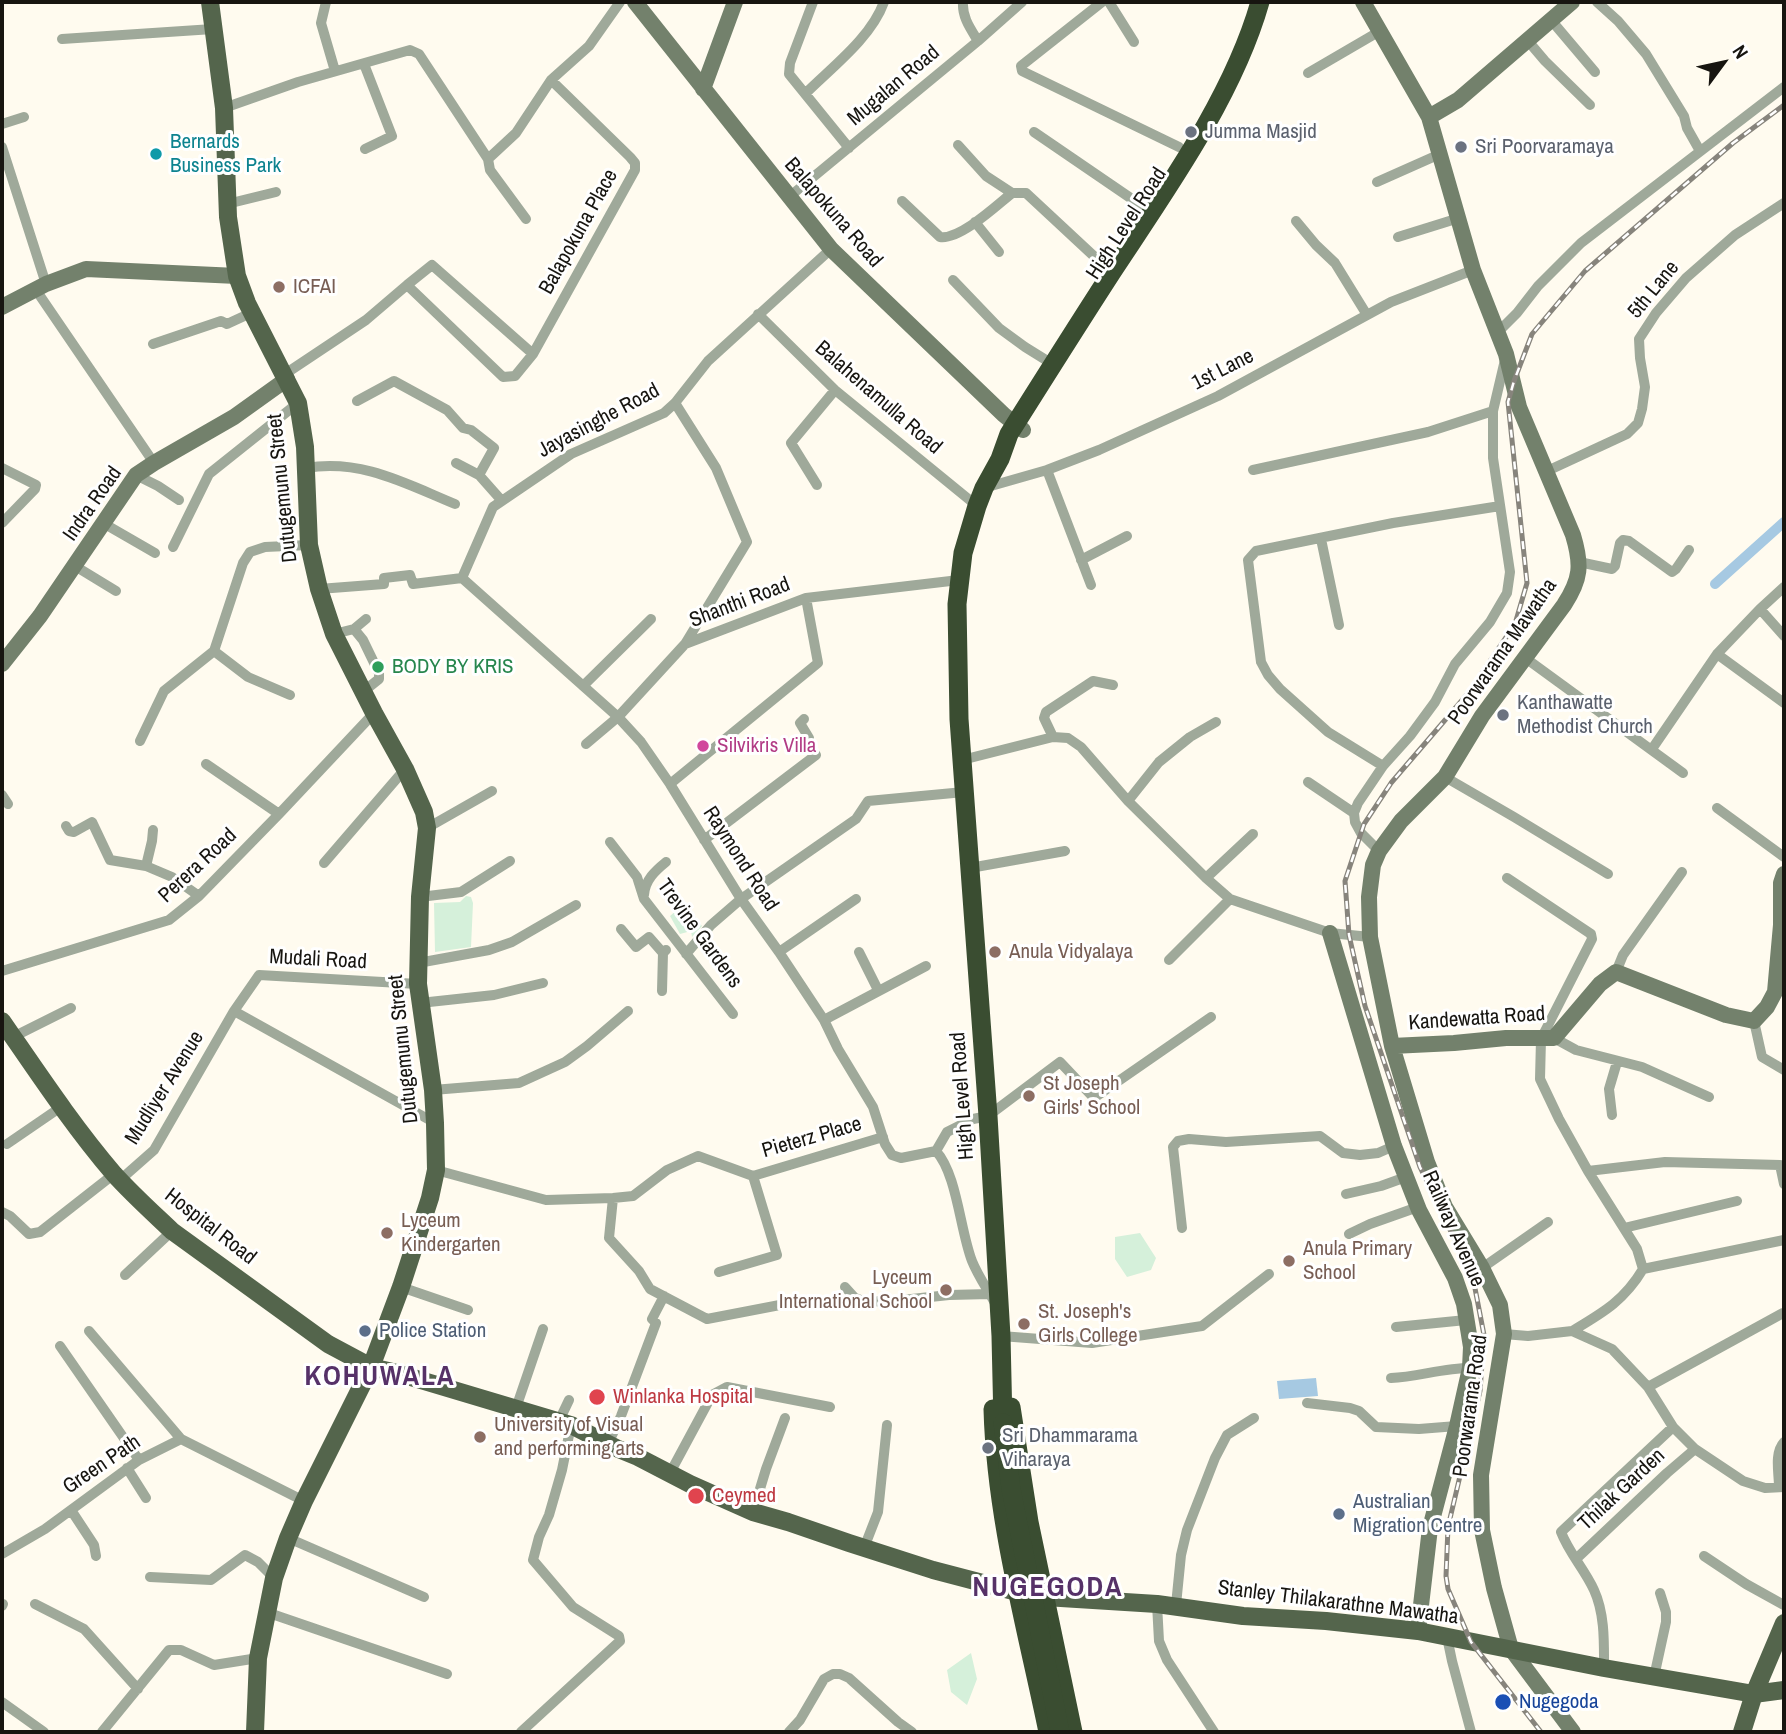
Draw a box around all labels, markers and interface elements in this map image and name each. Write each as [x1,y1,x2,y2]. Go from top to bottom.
north arrow [1688,28,1758,98]
street label: Mugalan Road [843,40,945,132]
text: N [1727,40,1755,63]
place label: Jumma Masjid [1205,119,1317,145]
marker: Jumma Masjid [1183,124,1199,140]
place label: Bernards Business Park [170,129,281,179]
place label: Sri Poorvaramaya [1475,134,1614,160]
marker: Sri Poorvaramaya [1453,139,1469,155]
marker: Bernards Business Park [148,146,164,162]
street label: Balapokuna Road [779,153,887,273]
street label: High Level Road [1082,163,1172,285]
street label: Balapokuna Place [534,165,624,299]
street label: 5th Lane [1623,256,1685,324]
place label: ICFAI [293,274,336,300]
marker: ICFAI [271,279,287,295]
street label: Balahenamulla Road [809,336,947,460]
street label: 1st Lane [1188,344,1258,396]
street label: Jayasinghe Road [534,378,664,464]
street label: Dutugemunu Street [263,412,303,564]
street label: Indra Road [58,462,128,546]
street label: Shanthi Road [686,572,794,634]
street label: Poorwarama Mawatha [1443,574,1563,730]
place label: BODY BY KRIS [392,654,514,680]
marker: BODY BY KRIS [370,659,386,675]
place label: Kanthawatte Methodist Church [1517,690,1653,740]
marker: Kanthawatte Methodist Church [1495,707,1511,723]
place label: Silvikris Villa [717,733,816,759]
marker: Silvikris Villa [695,738,711,754]
street label: Raymond Road [697,802,783,916]
street label: Perera Road [154,823,242,909]
street label: Trevine Gardens [651,875,747,993]
place label: Anula Vidyalaya [1009,939,1133,965]
marker: Anula Vidyalaya [987,944,1003,960]
street label: Mudali Road [269,945,367,975]
street label: Dutugemunu Street [384,973,424,1125]
street label: Kandewatta Road [1408,1002,1546,1036]
street label: Mudliyer Avenue [120,1027,210,1149]
street label: High Level Road [946,1031,980,1161]
place label: St Joseph Girls' School [1043,1071,1140,1121]
marker: St Joseph Girls' School [1021,1088,1037,1104]
street label: Pieterz Place [759,1112,865,1164]
street label: Railway Avenue [1416,1167,1490,1291]
street label: Hospital Road [159,1183,261,1271]
place label: Lyceum Kindergarten [401,1208,501,1258]
marker: Lyceum Kindergarten [379,1225,395,1241]
place label: Anula Primary School [1303,1236,1412,1286]
marker: Anula Primary School [1281,1253,1297,1269]
place label: Lyceum International School [779,1265,932,1315]
marker: Lyceum International School [938,1282,954,1298]
place label: St. Joseph's Girls College [1038,1299,1138,1349]
marker: St. Joseph's Girls College [1016,1316,1032,1332]
place label: Police Station [379,1318,486,1344]
marker: Police Station [357,1323,373,1339]
street label: Poorwarama Road [1449,1333,1493,1479]
district label: KOHUWALA [305,1360,455,1394]
place label: Winlanka Hospital [613,1384,753,1410]
marker: Winlanka Hospital [587,1387,607,1407]
place label: University of Visual and performing arts [494,1412,644,1462]
place label: Sri Dhammarama Viharaya [1002,1423,1138,1473]
marker: University of Visual and performing arts [472,1429,488,1445]
street label: Green Path [58,1430,146,1500]
marker: Sri Dhammarama Viharaya [980,1440,996,1456]
street label: Thilak Garden [1574,1444,1670,1536]
place label: Ceymed [712,1483,776,1509]
marker: Ceymed [686,1486,706,1506]
place label: Australian Migration Centre [1353,1489,1482,1539]
marker: Australian Migration Centre [1331,1506,1347,1522]
district label: NUGEGODA [973,1571,1123,1605]
street label: Stanley Thilakarathne Mawatha [1216,1576,1460,1630]
place label: Nugegoda [1519,1689,1598,1715]
marker: Nugegoda [1493,1692,1513,1712]

